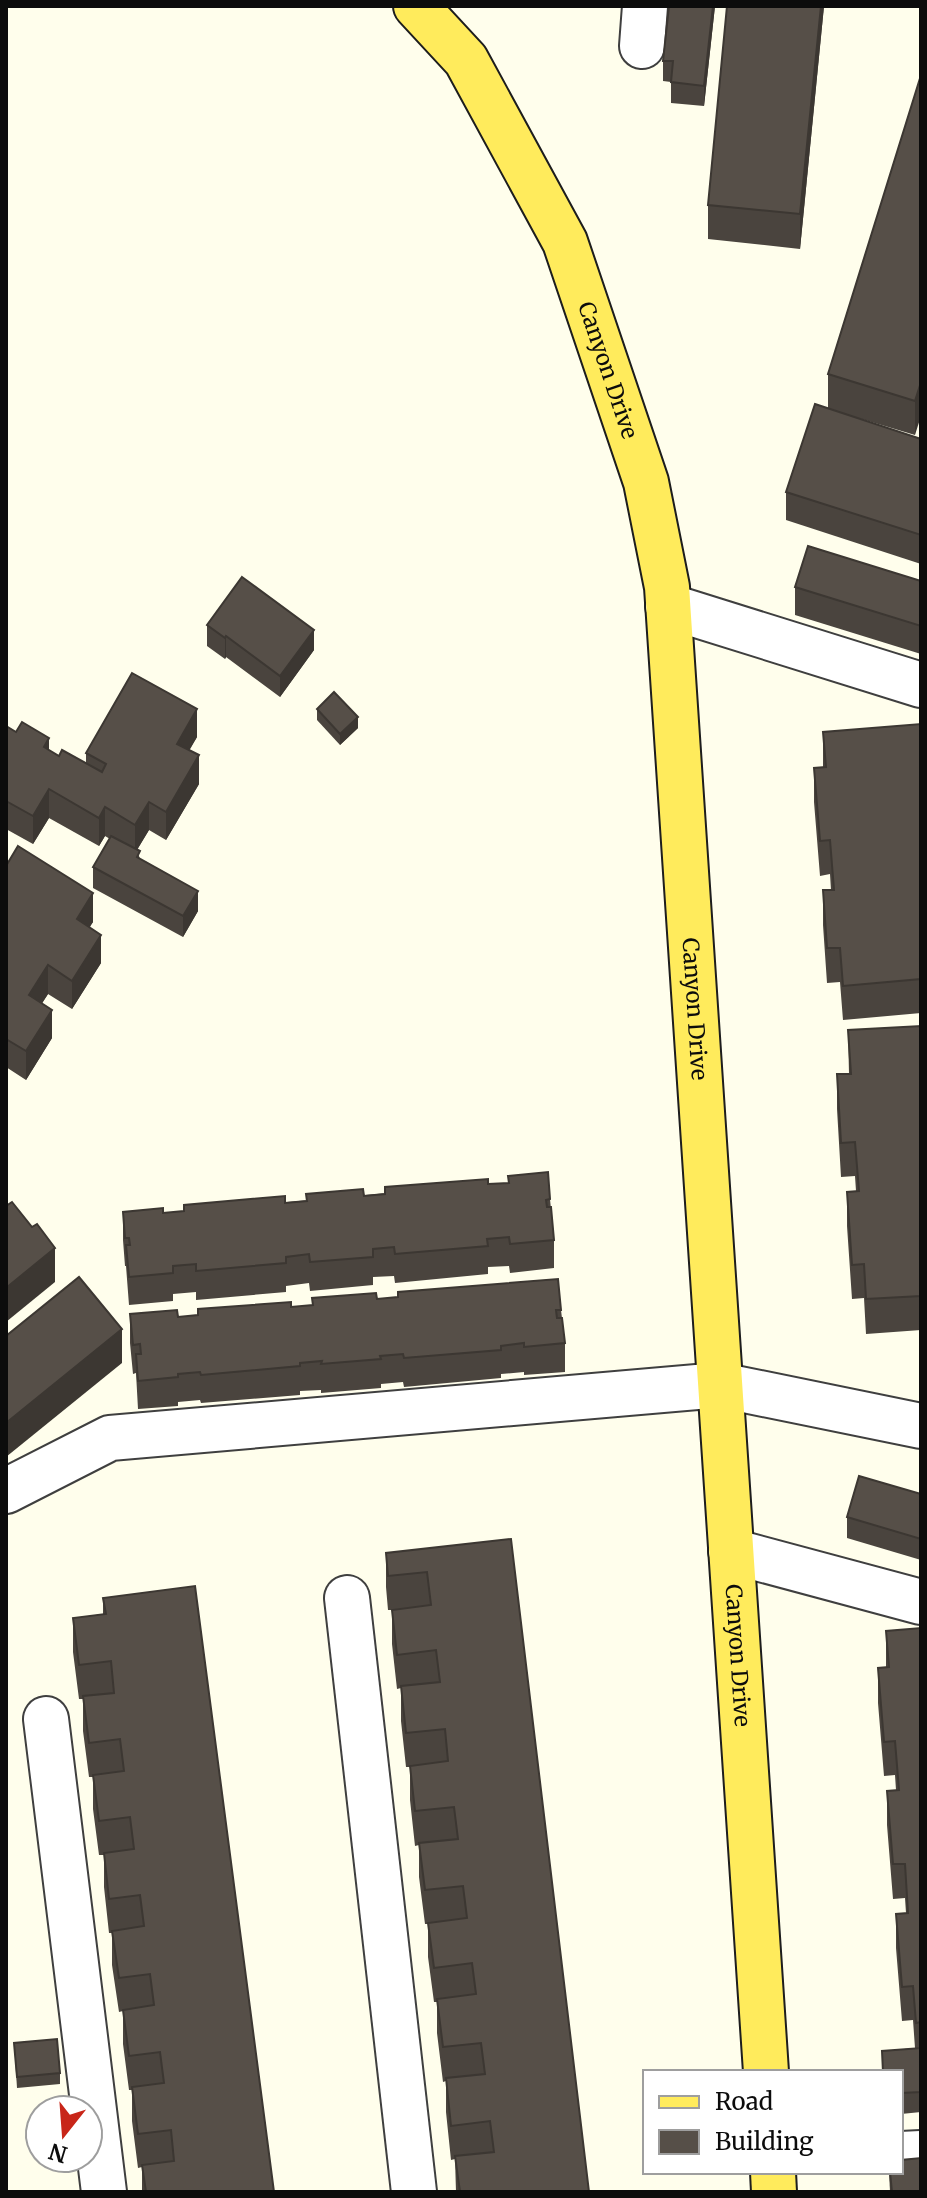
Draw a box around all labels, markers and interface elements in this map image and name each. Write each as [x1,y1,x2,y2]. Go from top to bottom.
street label: Canyon Drive [572,298,644,442]
street label: Canyon Drive [676,937,714,1081]
street label: Canyon Drive [720,1583,757,1728]
legend [643,2070,903,2174]
text: Road [715,2086,773,2117]
north arrow [24,2094,104,2174]
text: Building [715,2126,814,2157]
text: N [45,2137,71,2169]

